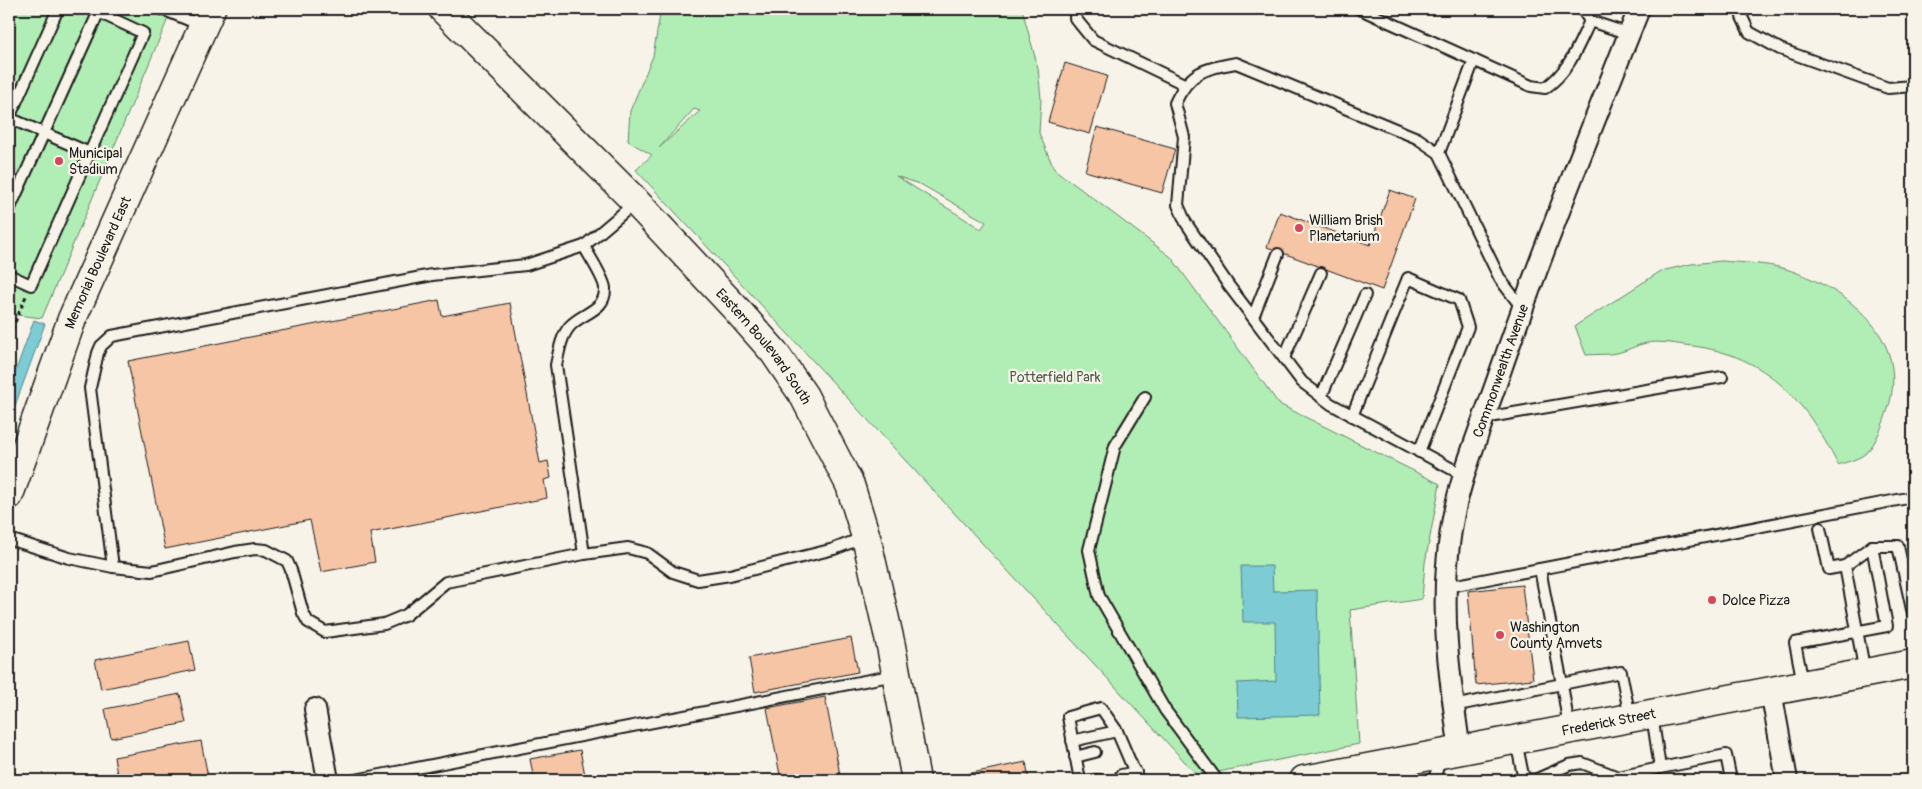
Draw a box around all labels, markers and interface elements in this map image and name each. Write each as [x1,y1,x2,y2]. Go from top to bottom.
place label: Municipal Stadium [69,145,123,178]
marker: Municipal Stadium [53,155,65,167]
street label: Memorial Boulevard East [61,193,135,331]
place label: William Brish Planetarium [1309,212,1383,245]
marker: William Brish Planetarium [1293,222,1305,234]
street label: Eastern Boulevard South [713,285,815,407]
street label: Commonwealth Avenue [1469,302,1532,440]
park label: Potterfield Park [1009,369,1101,386]
place label: Dolce Pizza [1722,592,1790,609]
marker: Dolce Pizza [1706,594,1718,606]
place label: Washington County Amvets [1510,619,1603,652]
marker: Washington County Amvets [1494,629,1506,641]
street label: Frederick Street [1560,705,1657,739]

